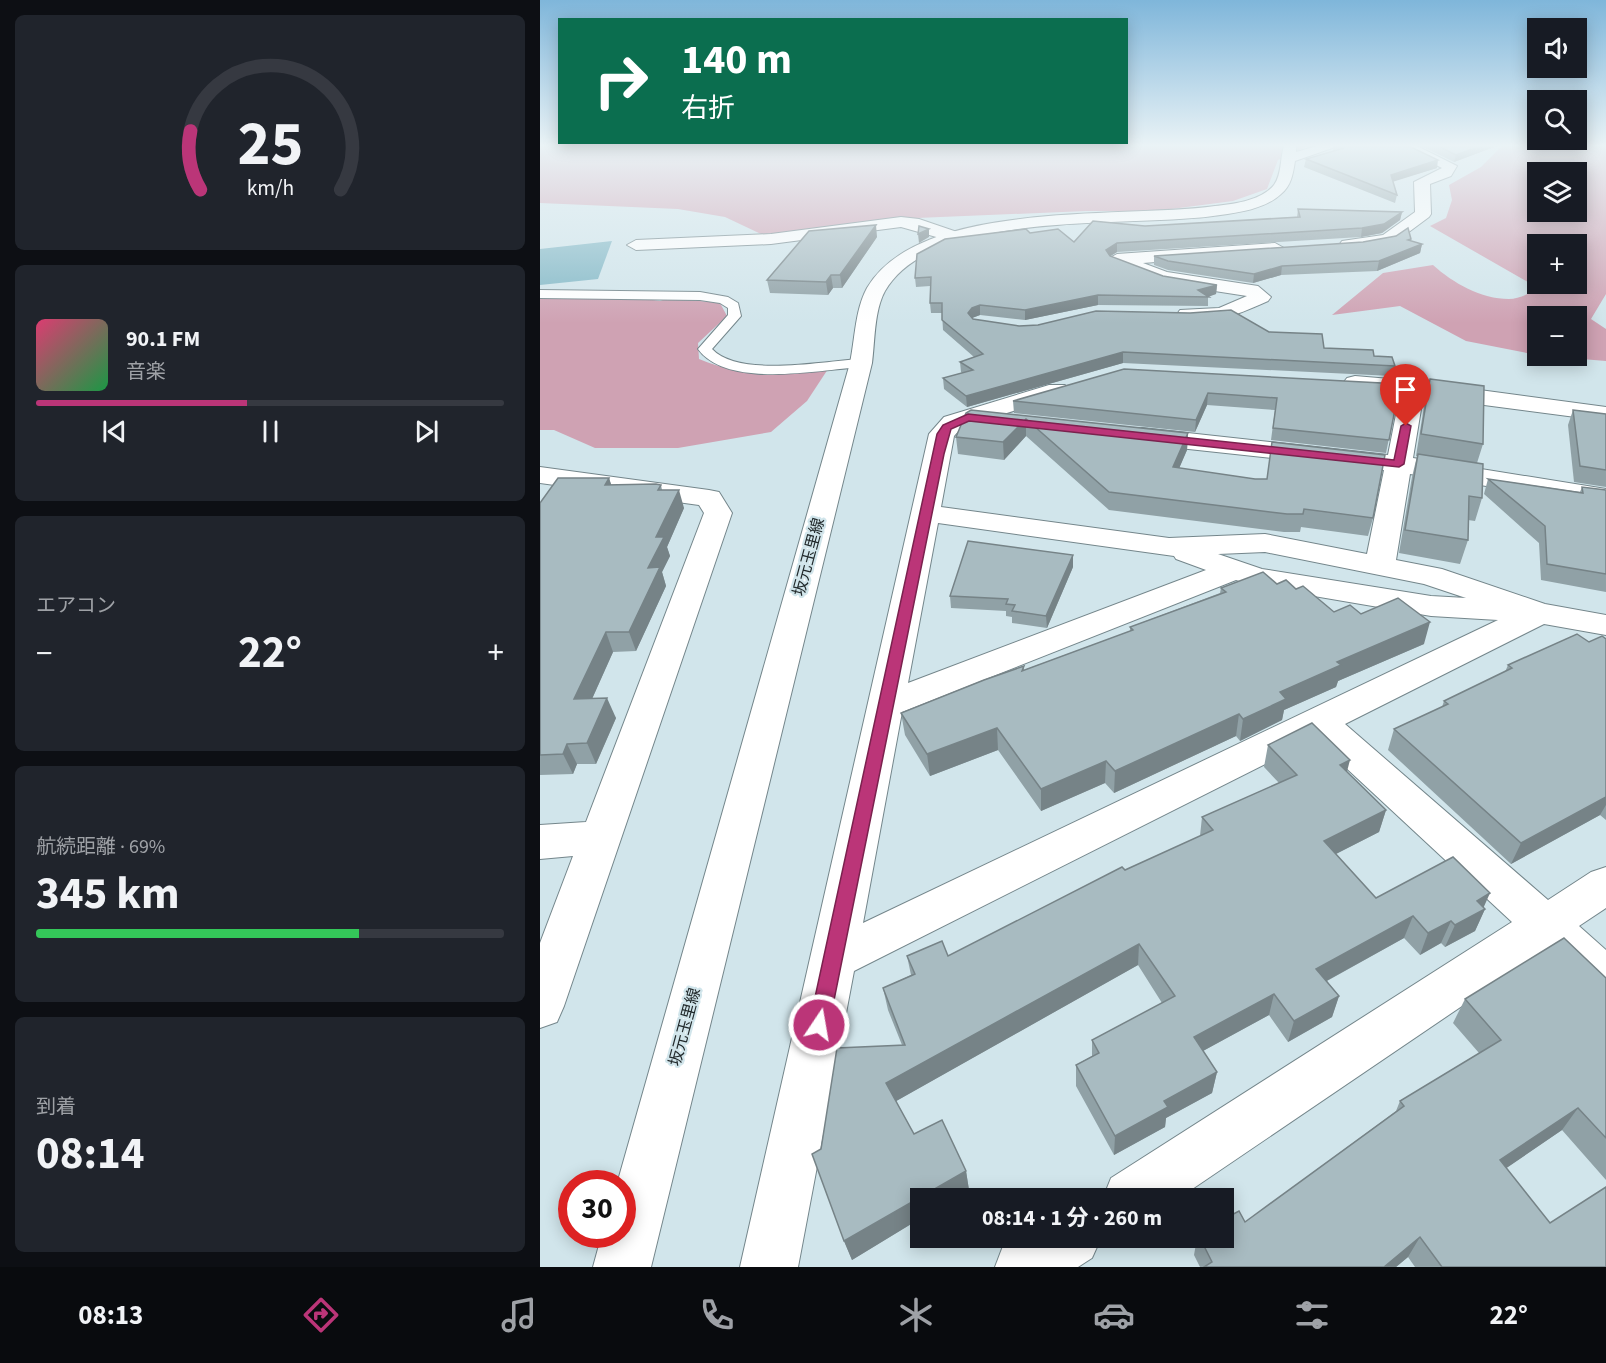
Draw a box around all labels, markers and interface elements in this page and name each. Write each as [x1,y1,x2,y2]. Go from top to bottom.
map controls [1527,18,1587,366]
button: sound [1527,18,1587,78]
text: 140 m [681,30,792,90]
icon: right [582,42,660,120]
text: 右折 [681,89,735,128]
button: search [1527,90,1587,150]
text: 25 [237,100,303,189]
button: layers [1527,162,1587,222]
text: km/h [246,173,294,204]
button: + [1527,234,1587,294]
button: − [1527,306,1587,366]
text: 90.1 FM [126,323,200,355]
text: 音楽 [126,358,166,386]
pin [1380,364,1431,426]
icon: arrive [1389,373,1422,406]
icon: previous [98,415,131,448]
icon: pause [254,415,287,448]
icon: next [410,415,443,448]
street label: 坂元玉里線 [788,516,830,598]
text: エアコン [36,592,116,620]
text: 22° [238,621,302,685]
text: − [36,630,52,677]
text: + [488,630,504,677]
text: 航続距離 · 69% [36,833,165,861]
text: 345 km [36,862,180,926]
street label: 坂元玉里線 [664,986,706,1068]
position arrow [787,993,851,1057]
text: 到着 [36,1093,76,1121]
text: 08:14 [36,1122,145,1186]
speed limit sign: 30 [558,1170,636,1248]
text: 08:14 · 1 分 · 260 m [982,1202,1162,1234]
icon: directions [300,1294,342,1336]
icon: music [498,1294,540,1336]
icon: phone [696,1294,738,1336]
icon: climate [895,1294,937,1336]
icon: car [1093,1294,1135,1336]
icon: filters [1291,1294,1333,1336]
text: 08:13 [78,1296,143,1335]
text: 22° [1489,1296,1528,1335]

